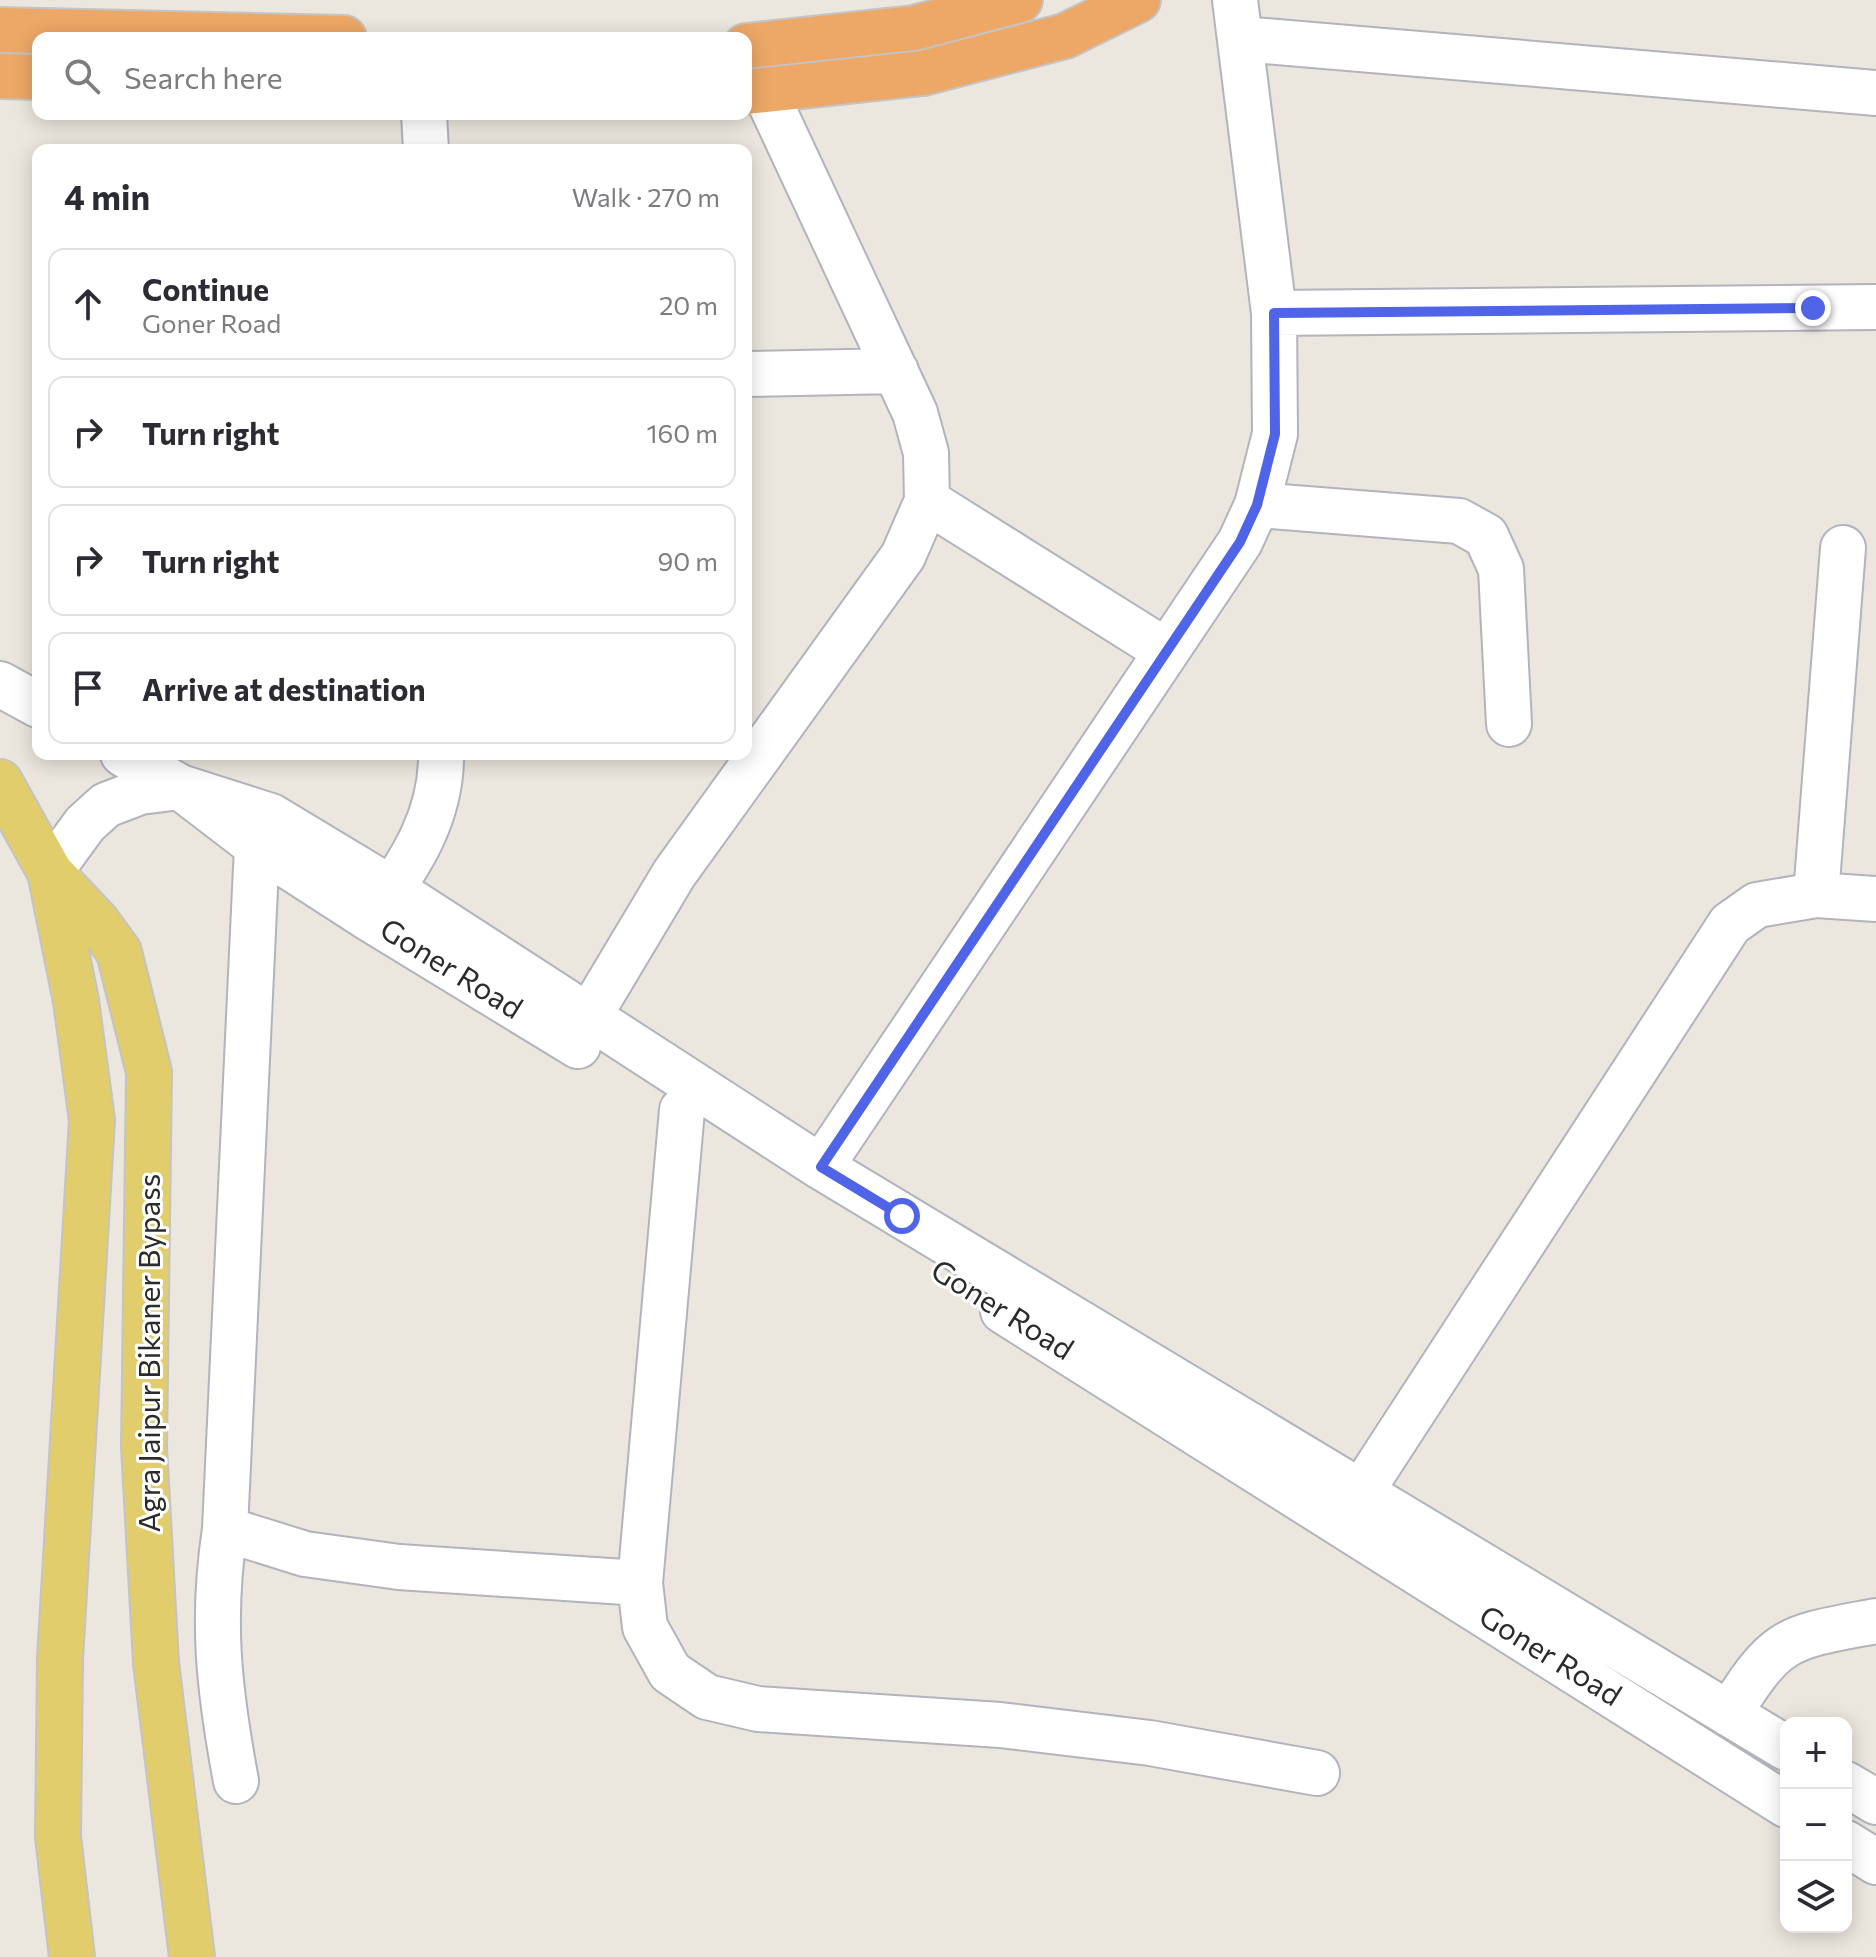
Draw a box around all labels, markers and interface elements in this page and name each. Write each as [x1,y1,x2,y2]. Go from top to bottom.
search box [32,32,752,120]
icon: search [60,54,104,98]
text: Search here [124,58,283,95]
text: 4 min [64,175,150,217]
text: Walk · 270 m [572,181,720,212]
text: Continue [142,270,269,307]
icon: ahead [66,282,110,326]
text: 20 m [659,289,718,320]
route end [1795,290,1831,326]
text: Goner Road [142,307,281,338]
icon: right [66,410,110,454]
text: Turn right [142,414,279,451]
text: 160 m [646,417,718,448]
icon: right [66,538,110,582]
text: Turn right [142,542,279,579]
text: 90 m [658,545,718,576]
icon: arrive [66,666,110,710]
text: Arrive at destination [142,670,426,707]
street label: Goner Road [374,909,530,1025]
street label: Agra Jaipur Bikaner Bypass [129,1174,166,1532]
route start [884,1198,920,1234]
street label: Goner Road [925,1250,1081,1366]
street label: Goner Road [1473,1596,1629,1712]
map controls [1780,1717,1852,1933]
button: + [1780,1717,1852,1789]
button: − [1780,1789,1852,1861]
button: layers [1780,1861,1852,1933]

